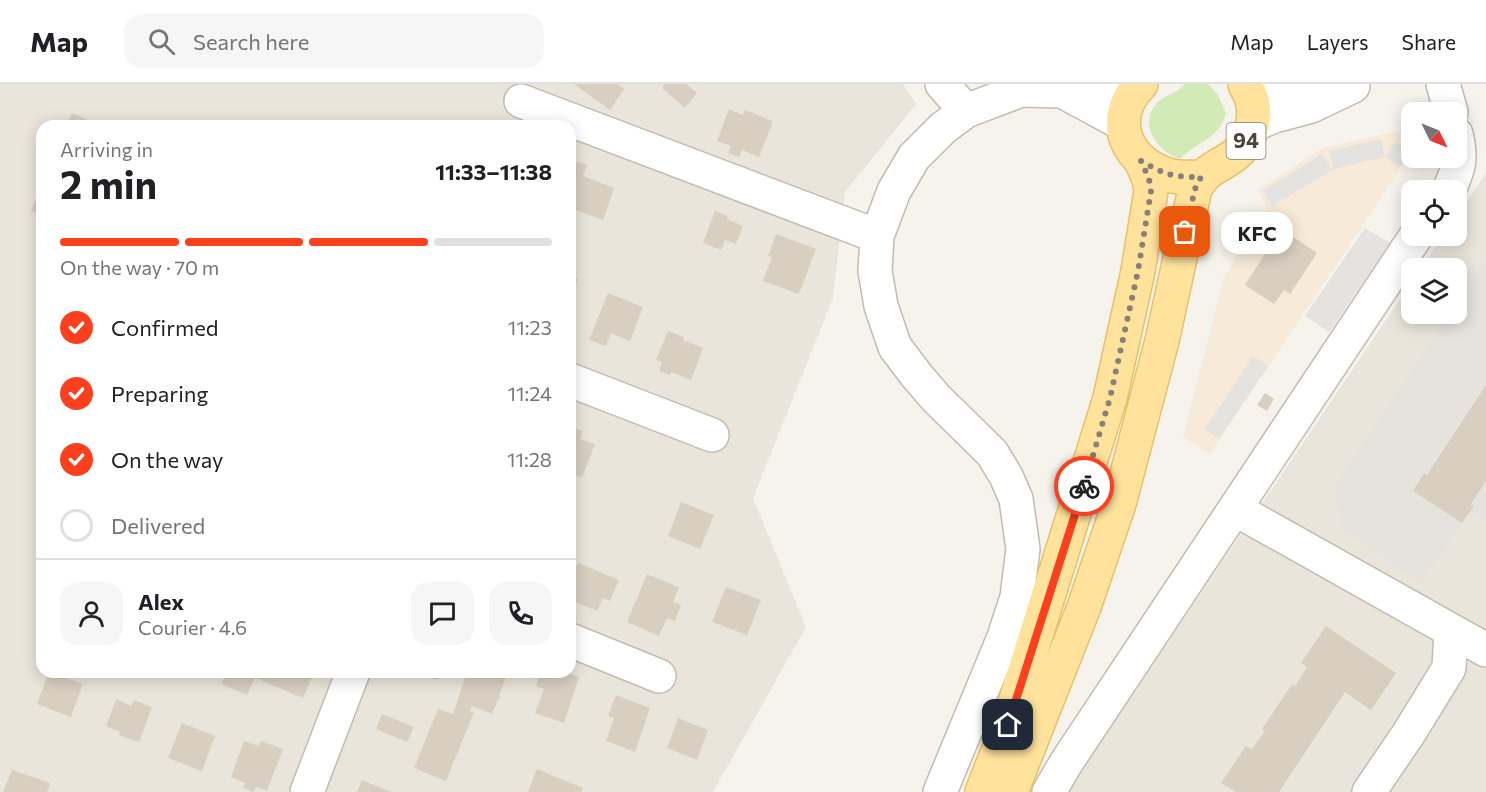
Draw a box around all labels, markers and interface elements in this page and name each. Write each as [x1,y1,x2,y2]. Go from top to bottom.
search box [124,14,544,68]
text: Map [30,24,88,58]
icon: search [145,25,178,58]
text: Search here [193,28,309,55]
text: Map [1230,29,1274,54]
text: Layers [1307,29,1369,54]
text: Share [1402,29,1456,54]
north arrow [1401,102,1467,168]
map controls [1401,102,1467,324]
road number: 94 [1226,123,1266,159]
text: Arriving in [60,137,153,161]
text: 11:33–11:38 [435,158,552,185]
text: 2 min [60,159,157,207]
button: locate [1401,180,1467,246]
pin [1159,206,1210,257]
callout: KFC [1221,211,1293,253]
icon: bag [1168,215,1201,248]
text: KFC [1237,221,1277,245]
text: On the way · 70 m [60,255,219,279]
button: layers [1401,258,1467,324]
icon: check [60,311,93,344]
text: Confirmed [111,314,218,341]
text: 11:23 [508,315,552,339]
icon: check [60,377,93,410]
text: Preparing [111,380,208,407]
text: 11:24 [507,381,552,405]
icon: check [60,443,93,476]
text: On the way [111,446,223,473]
text: 11:28 [507,447,552,471]
courier [1054,456,1114,516]
icon: bike [1068,470,1101,503]
text: Delivered [111,512,205,539]
button: person [60,582,123,645]
button: chat [411,582,474,645]
button: phone [489,582,552,645]
text: Alex [138,588,184,615]
text: Courier · 4.6 [138,615,247,639]
pin [982,699,1033,750]
icon: home [991,708,1024,741]

